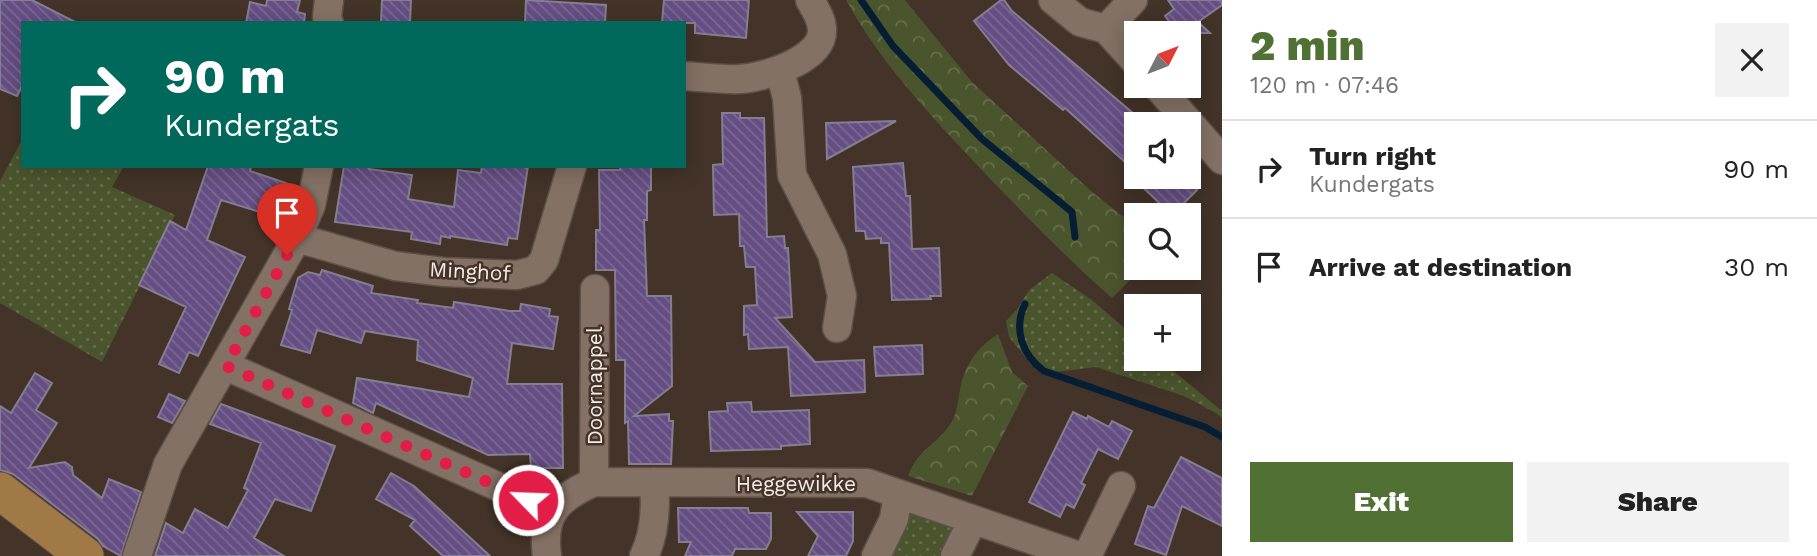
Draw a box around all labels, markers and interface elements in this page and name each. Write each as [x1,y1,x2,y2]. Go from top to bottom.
north arrow [1124,21,1200,98]
map controls [1124,21,1201,371]
text: 2 min [1250,21,1364,70]
button: close [1715,23,1789,97]
text: 90 m [164,47,286,105]
icon: right [49,49,140,140]
text: 120 m · 07:46 [1250,72,1399,99]
text: Kundergats [164,106,339,144]
button: sound [1124,112,1201,189]
text: Turn right [1309,141,1436,171]
icon: right [1250,150,1288,188]
text: 90 m [1723,154,1789,184]
text: Kundergats [1309,171,1435,198]
pin [257,183,317,255]
icon: arrive [268,194,306,232]
button: search [1124,203,1201,280]
icon: arrive [1250,248,1288,286]
text: Arrive at destination [1309,252,1572,282]
text: 30 m [1724,252,1789,282]
street label: Minghof [429,256,511,286]
button: + [1124,294,1201,371]
street label: Doornappel [582,326,607,445]
button: Exit [1250,462,1513,542]
button: Share [1527,462,1789,542]
position arrow [491,463,565,537]
street label: Heggewikke [736,471,856,496]

